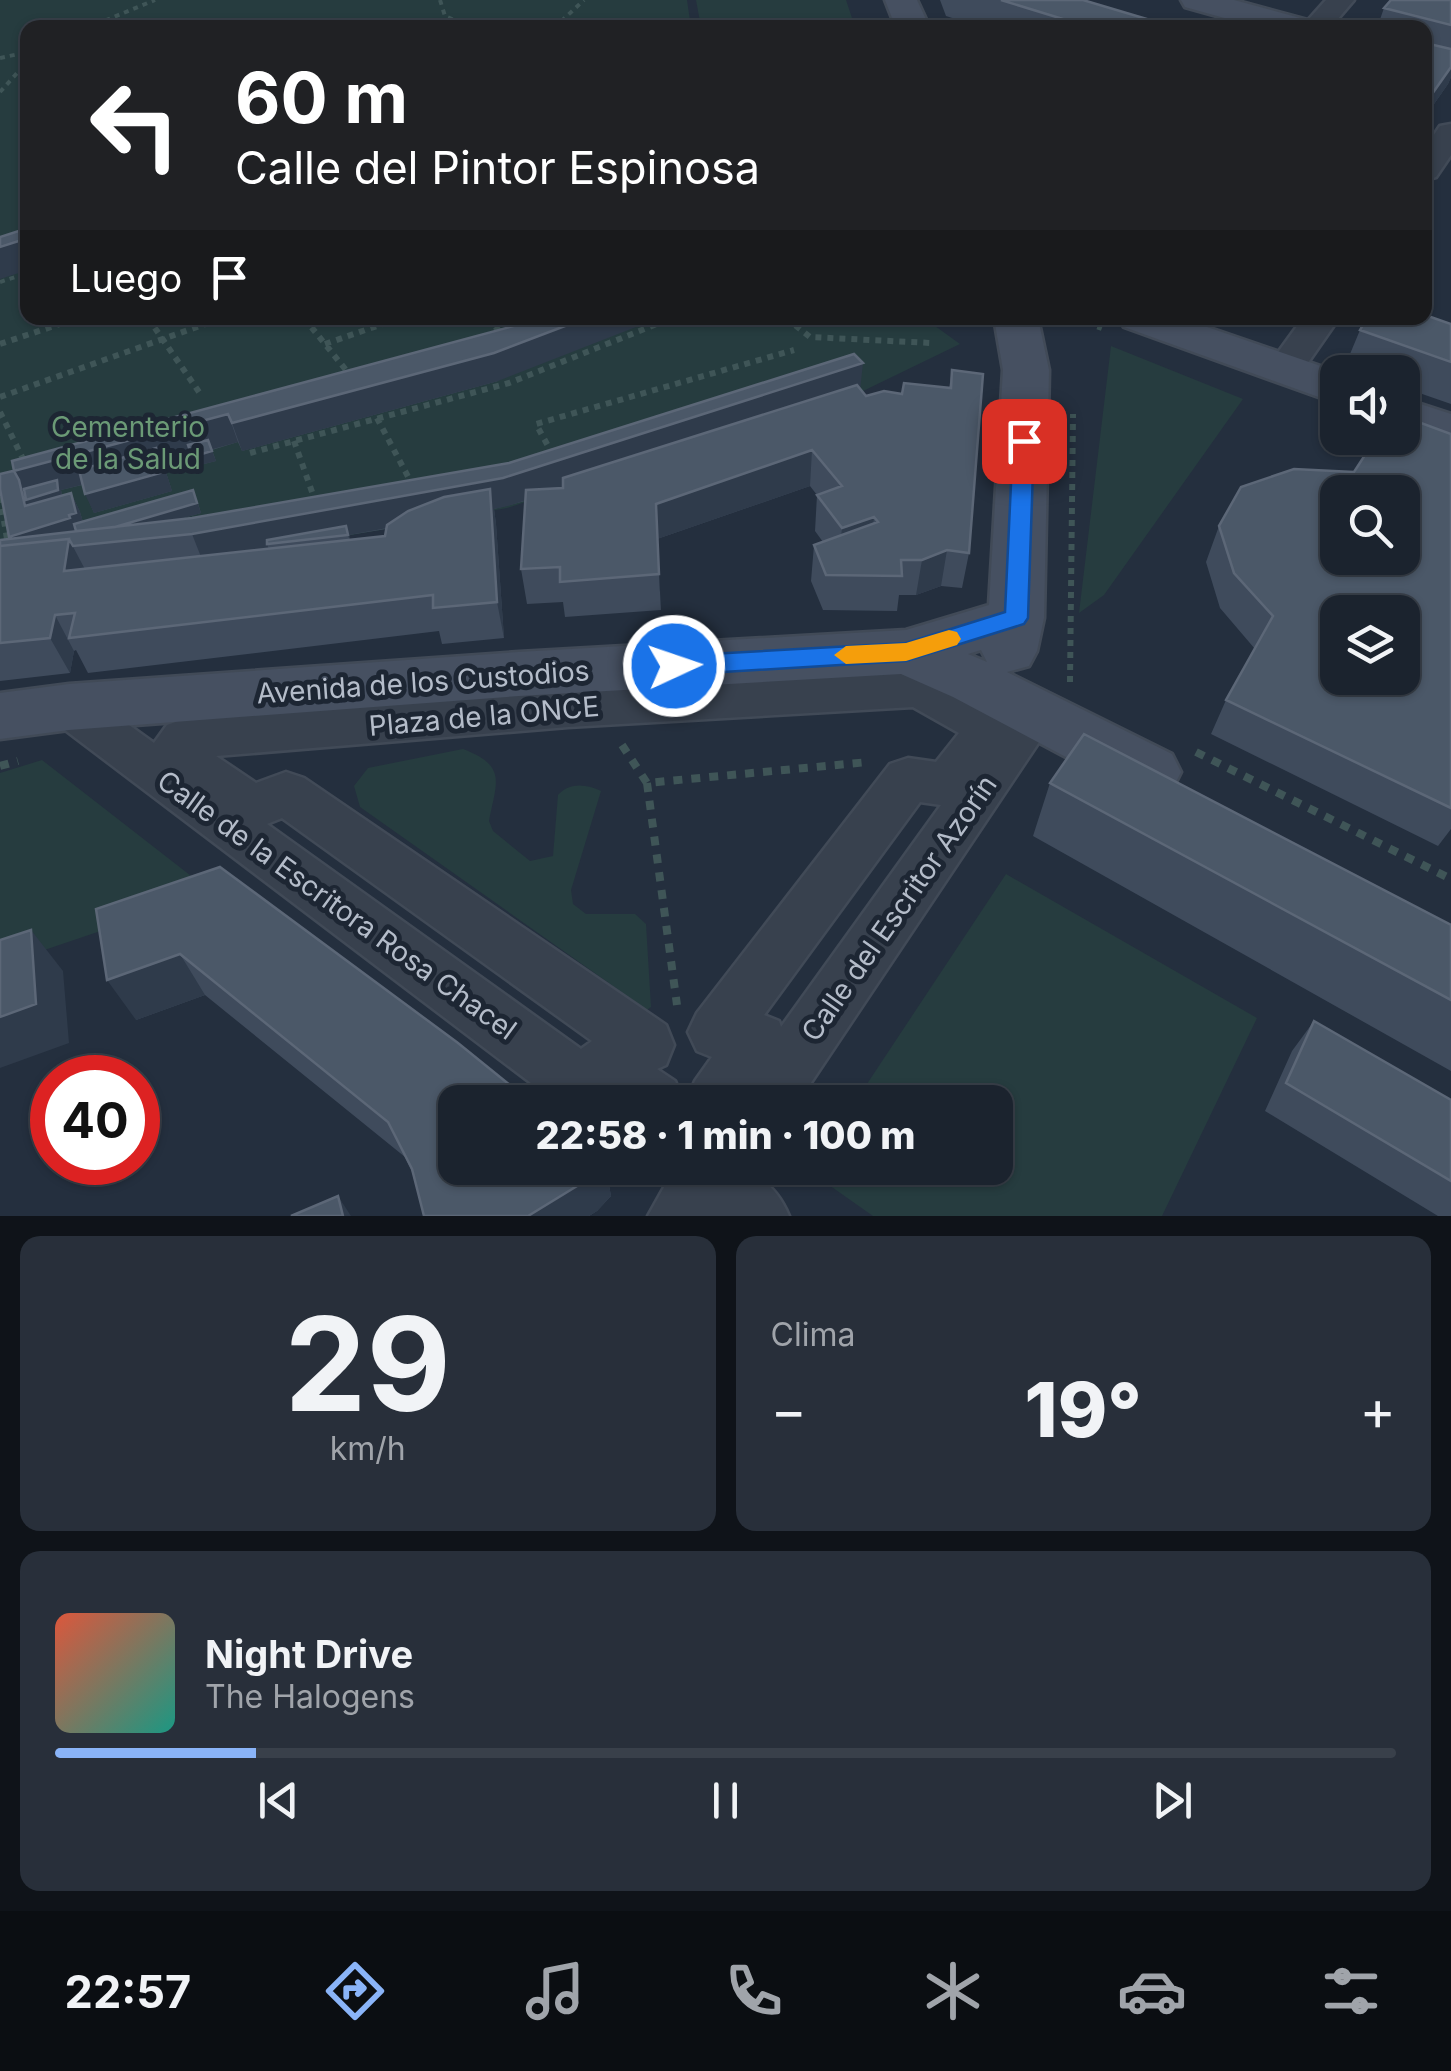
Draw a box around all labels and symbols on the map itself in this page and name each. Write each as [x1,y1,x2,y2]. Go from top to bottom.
pin [982,399,1067,484]
park label: Cementerio de la Salud [51,410,205,476]
position arrow [622,614,726,718]
street label: Avenida de los Custodios [255,653,591,711]
street label: Plaza de la ONCE [367,689,601,743]
street label: Calle de la Escritora Rosa Chacel [151,763,523,1047]
street label: Calle del Escritor Azorín [794,768,1004,1048]
speed limit sign: 40 [30,1055,160,1185]

